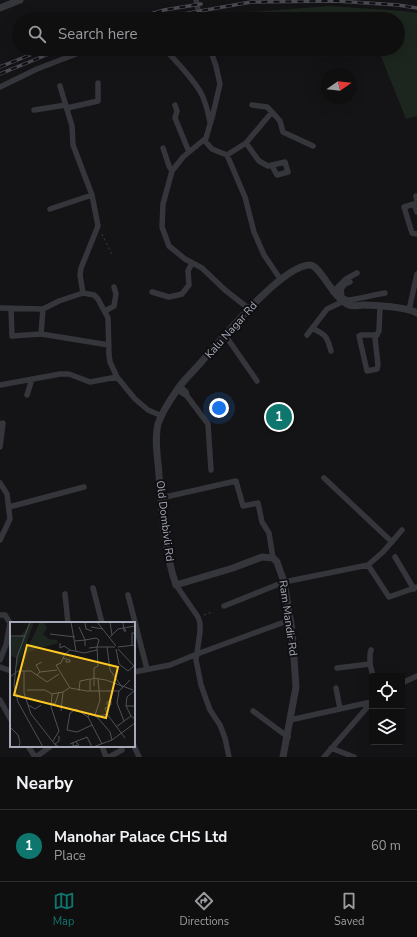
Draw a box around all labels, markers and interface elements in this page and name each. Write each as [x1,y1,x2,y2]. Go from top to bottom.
search box [12,12,405,56]
icon: search [26,23,48,45]
text: Search here [58,24,138,44]
north arrow [321,68,357,104]
street label: Kalu Nagar Rd [201,298,261,362]
your location [209,398,229,418]
pin: 1 [266,402,292,432]
street label: Old Dombivli Rd [153,480,177,562]
street label: Ram Mandir Rd [275,579,301,657]
inset map [10,622,135,747]
map controls [369,673,405,745]
button: locate [369,673,405,709]
button: layers [369,709,405,745]
text: Nearby [16,772,73,795]
text: Manohar Palace CHS Ltd [54,827,227,847]
text: 1 [25,837,33,855]
text: 60 m [371,837,401,855]
text: Place [54,847,86,865]
tab: Map [53,890,75,929]
tab: Directions [180,890,229,929]
tab: Saved [334,890,364,929]

